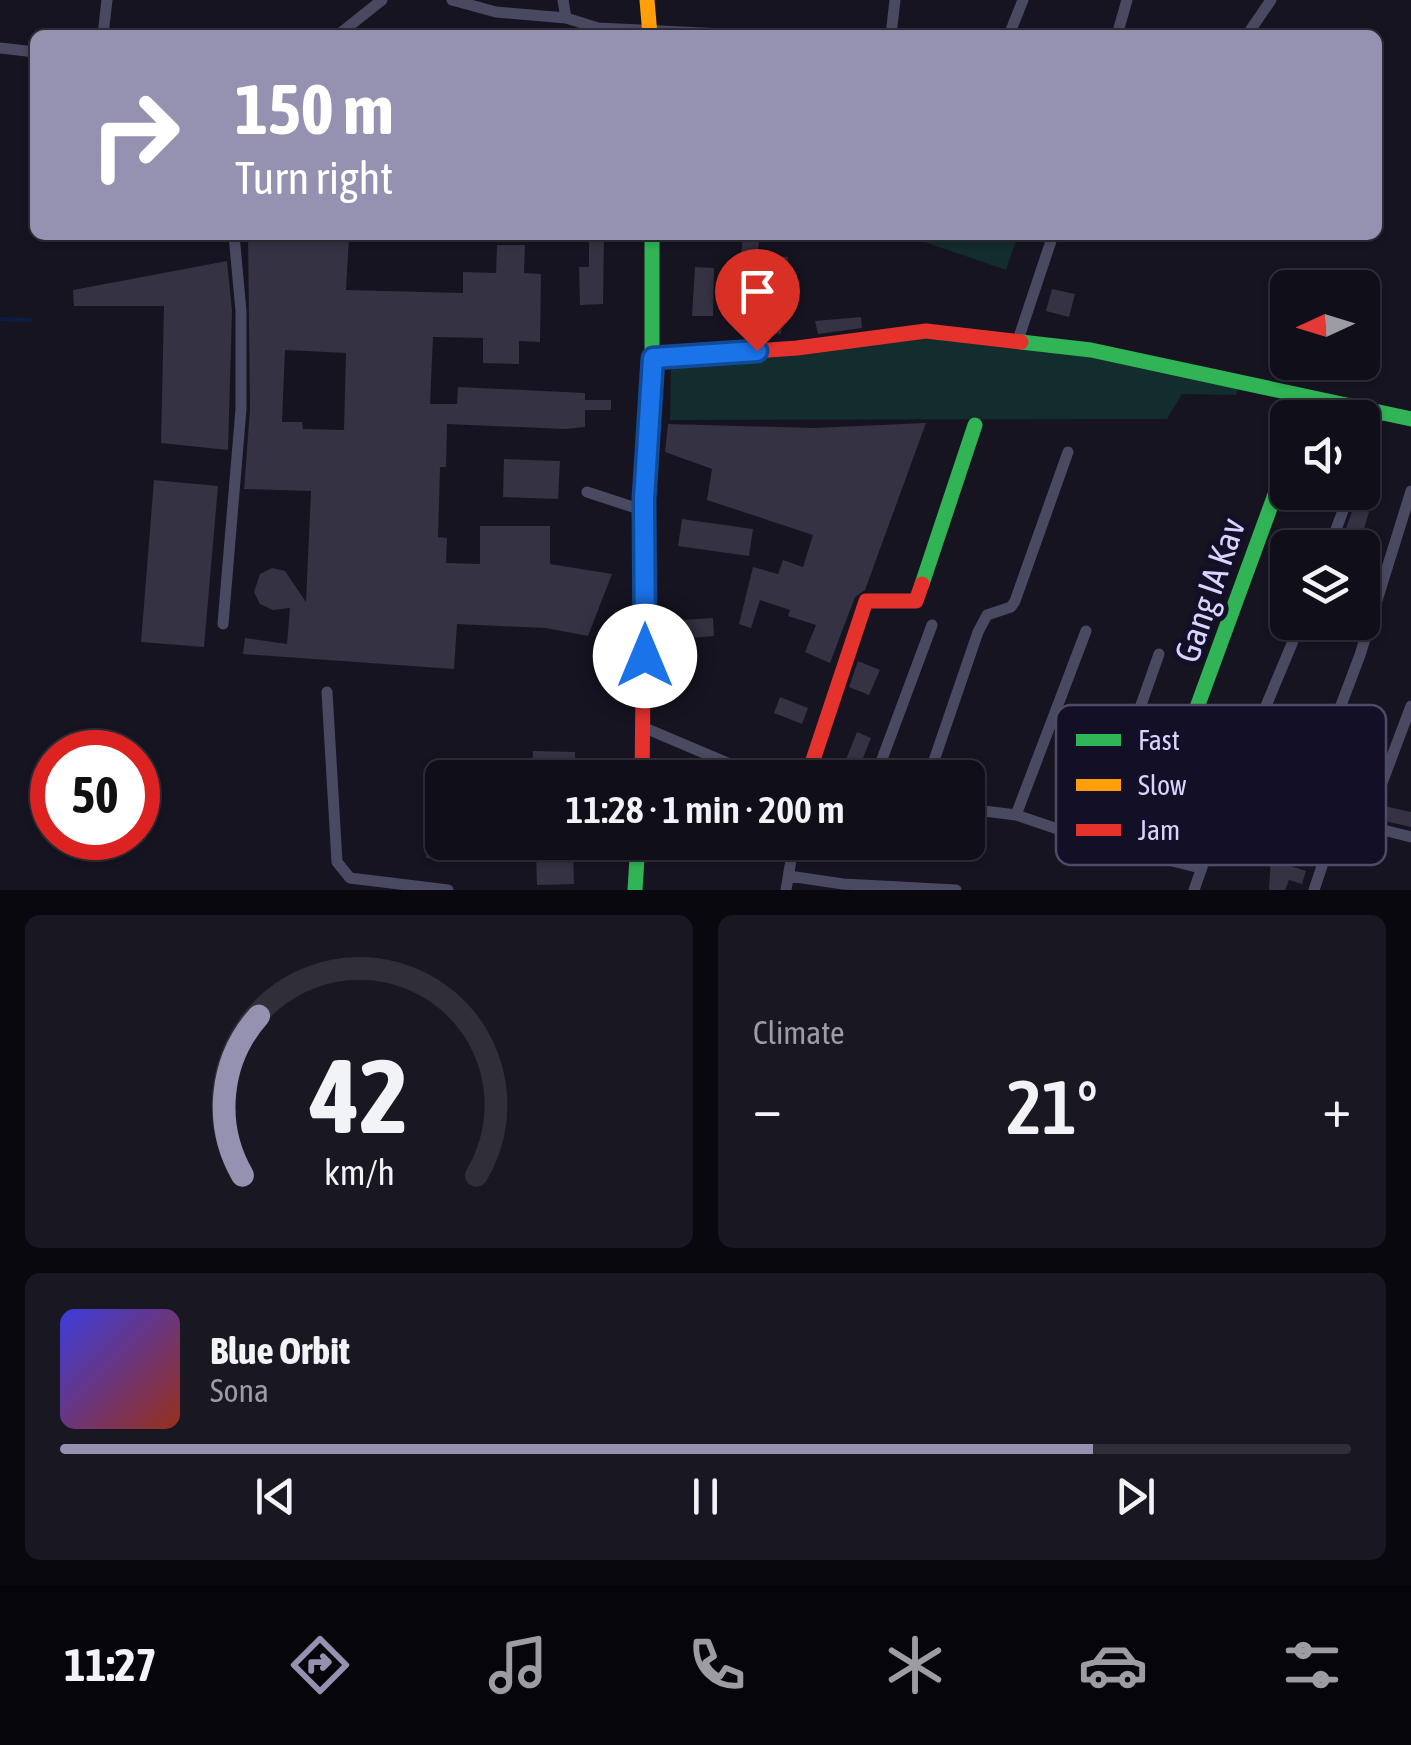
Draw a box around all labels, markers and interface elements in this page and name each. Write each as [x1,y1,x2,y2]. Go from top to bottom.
text: 150 m [235,69,394,149]
icon: right [70,70,200,200]
text: Turn right [235,152,393,204]
pin [715,249,800,352]
icon: arrive [730,264,785,319]
north arrow [1270,270,1380,380]
map controls [1270,270,1380,640]
button: sound [1270,400,1380,510]
street label: Gang IA Kav [1166,513,1252,667]
button: layers [1270,530,1380,640]
position arrow [593,604,697,708]
legend [1056,705,1386,865]
text: Fast [1138,724,1180,756]
speed limit sign: 50 [30,730,160,860]
text: Slow [1138,769,1187,801]
text: 11:28 · 1 min · 200 m [565,788,845,831]
text: Jam [1138,814,1180,846]
text: Climate [753,1014,845,1051]
text: 42 [309,1036,408,1155]
text: 21° [1006,1064,1098,1150]
text: − [753,1076,782,1139]
text: + [1322,1076,1351,1139]
text: km/h [324,1152,394,1193]
text: Blue Orbit [210,1329,350,1372]
text: Sona [210,1372,269,1409]
icon: previous [248,1469,303,1524]
icon: pause [678,1469,733,1524]
icon: next [1108,1469,1163,1524]
icon: directions [285,1630,355,1700]
icon: music [483,1630,553,1700]
icon: phone [682,1630,752,1700]
icon: climate [880,1630,950,1700]
icon: car [1078,1630,1148,1700]
icon: filters [1277,1630,1347,1700]
text: 11:27 [64,1639,157,1691]

